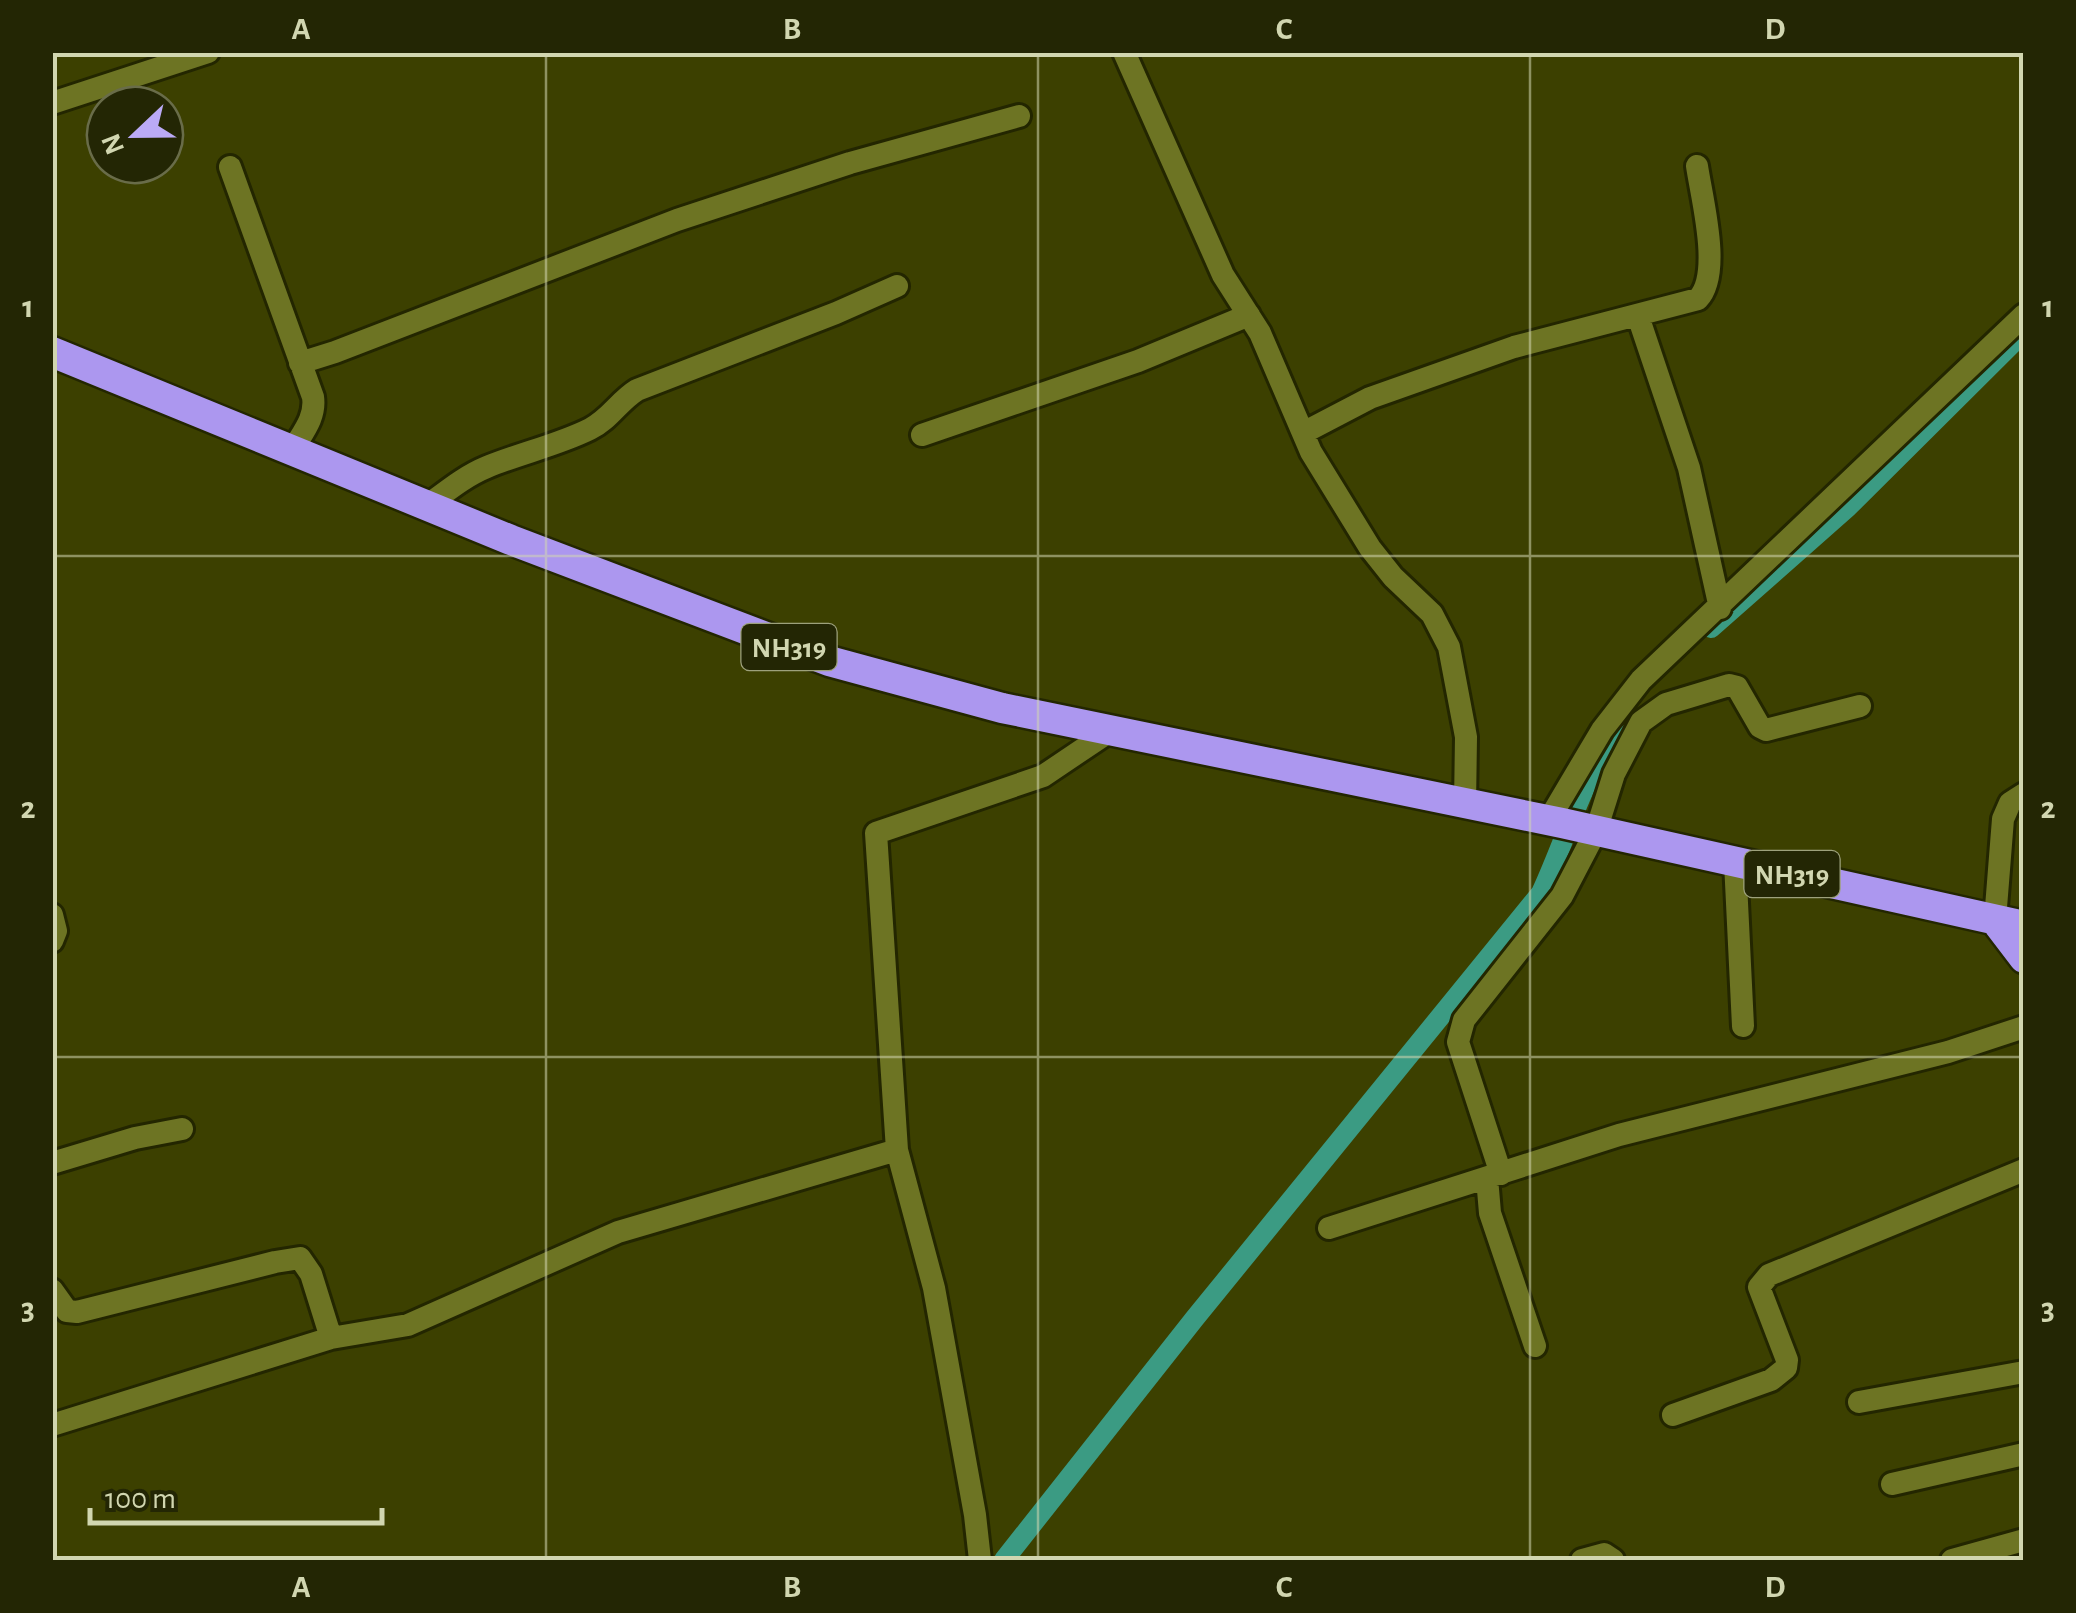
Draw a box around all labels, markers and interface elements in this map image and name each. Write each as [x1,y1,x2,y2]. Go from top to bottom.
text: A [291,13,311,45]
text: B [783,13,801,45]
text: C [1276,13,1293,45]
text: D [1765,13,1786,45]
north arrow [85,85,185,185]
text: N [97,129,130,158]
text: 1 [22,291,34,323]
text: 1 [2042,291,2054,323]
road number: NH319 [742,624,836,670]
text: 2 [20,792,36,824]
text: 2 [2040,792,2056,824]
road number: NH319 [1744,851,1840,897]
text: 3 [21,1293,35,1325]
text: 3 [2041,1293,2055,1325]
scale bar [90,1463,382,1525]
text: 100 m [105,1484,176,1514]
text: A [291,1571,311,1603]
text: B [783,1571,801,1603]
text: C [1276,1571,1293,1603]
text: D [1765,1571,1786,1603]

